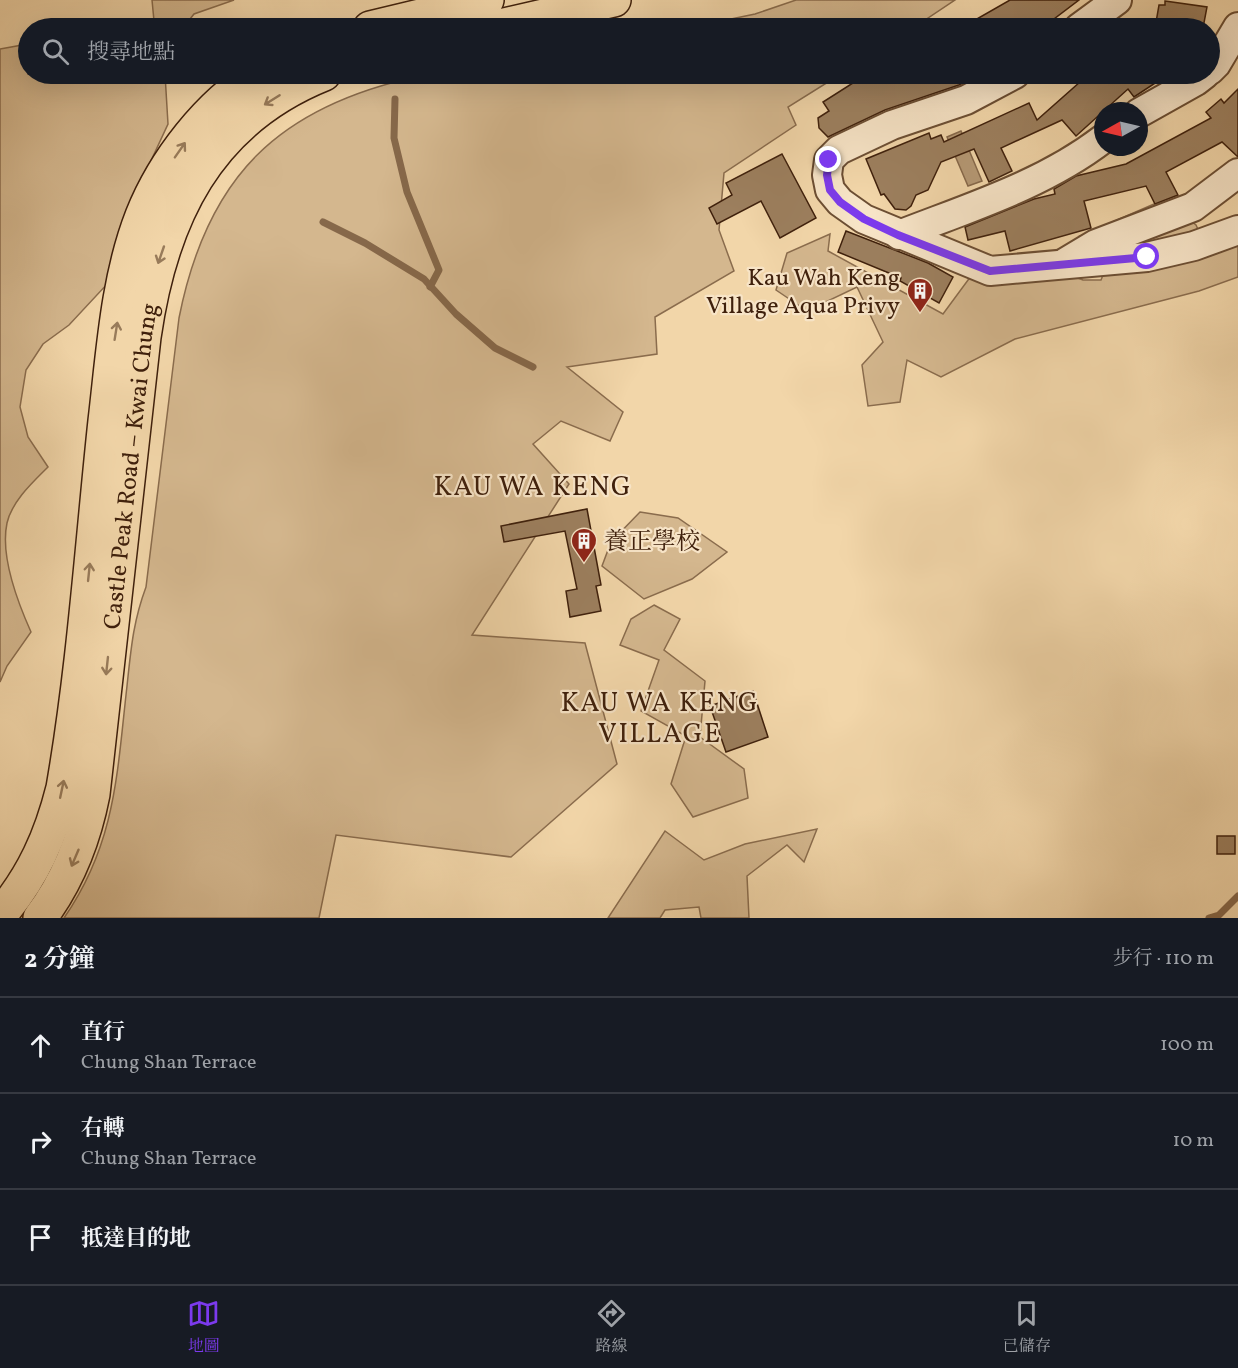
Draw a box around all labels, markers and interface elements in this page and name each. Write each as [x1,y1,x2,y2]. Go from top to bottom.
search box [18,18,1220,84]
icon: search [39,35,72,68]
text: 搜尋地點 [87,38,175,69]
one-way arrow [264,94,281,106]
north arrow [1094,102,1148,156]
one-way arrow [174,142,186,158]
route end [815,146,841,172]
route start [1133,243,1159,269]
one-way arrow [154,245,165,264]
place label: Kau Wah Keng Village Aqua Privy [706,262,900,324]
building icon: Kau Wah Keng Village Aqua Privy [905,276,935,314]
street label: Castle Peak Road – Kwai Chung [96,300,168,631]
one-way arrow [111,322,122,341]
district label: KAU WA KENG [434,469,632,507]
building icon: 養正學校 [569,526,599,564]
place label: 養正學校 [604,526,700,560]
one-way arrow [84,563,95,582]
one-way arrow [101,656,112,676]
district label: KAU WA KENG VILLAGE [561,685,759,754]
one-way arrow [57,780,69,799]
one-way arrow [68,848,80,866]
text: 2 分鐘 [24,942,95,978]
text: 步行 · 110 m [1113,945,1214,973]
text: 直行 [81,1018,125,1049]
icon: ahead [24,1029,57,1062]
text: 100 m [1160,1031,1214,1059]
text: Chung Shan Terrace [81,1049,257,1077]
text: 右轉 [81,1114,125,1145]
icon: right [24,1125,57,1158]
text: 10 m [1173,1127,1214,1155]
text: Chung Shan Terrace [81,1145,257,1173]
icon: arrive [24,1221,57,1254]
text: 抵達目的地 [81,1224,191,1255]
tab: 地圖 [187,1297,220,1358]
tab: 路線 [595,1297,628,1358]
tab: 已儲存 [1003,1297,1051,1358]

